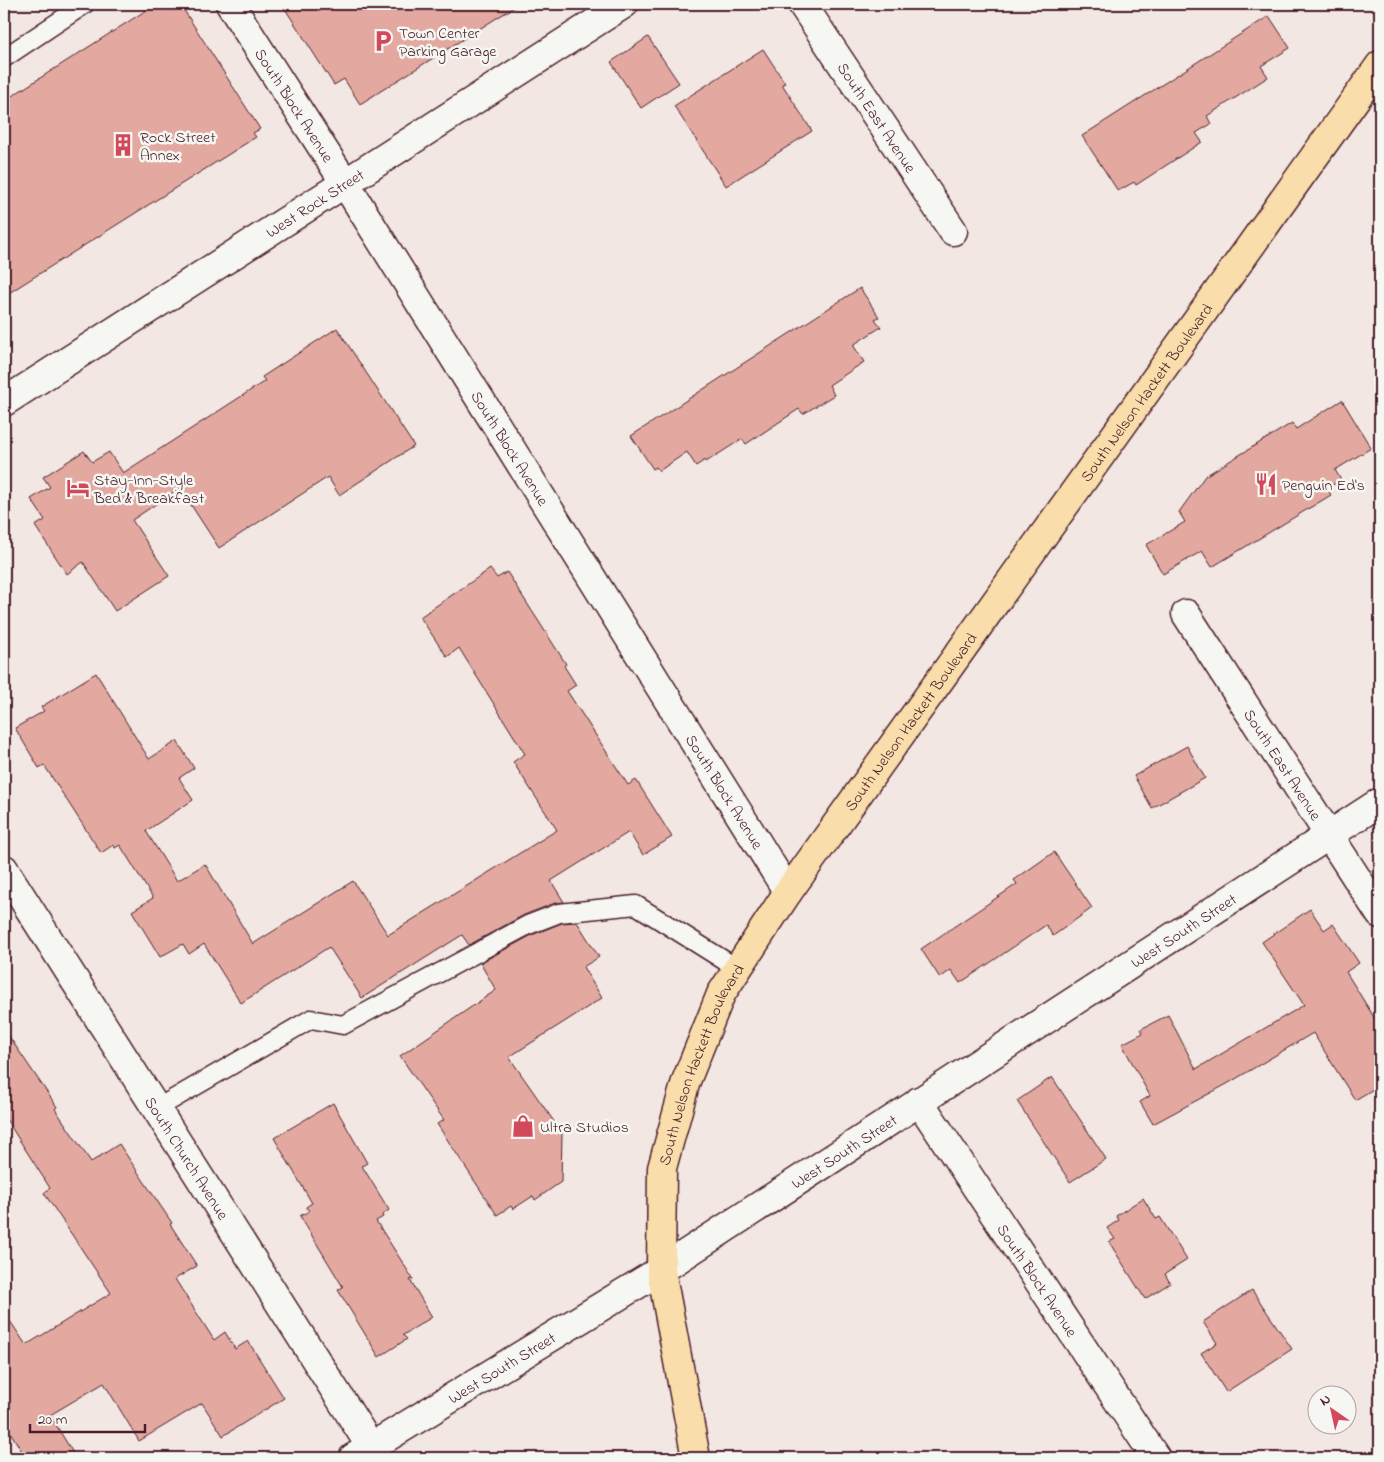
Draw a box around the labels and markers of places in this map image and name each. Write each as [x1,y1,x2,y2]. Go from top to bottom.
place label: Town Center Parking Garage [399,22,497,64]
parking icon: Town Center Parking Garage [370,28,396,54]
place label: Rock Street Annex [140,126,216,168]
building icon: Rock Street Annex [110,132,136,158]
place label: Stay-Inn-Style Bed & Breakfast [93,469,205,511]
restaurant icon: Penguin Ed's [1253,471,1279,497]
place label: Penguin Ed's [1282,474,1365,498]
hotel icon: Stay-Inn-Style Bed & Breakfast [65,475,91,501]
shop icon: Ultra Studios [510,1113,536,1139]
place label: Ultra Studios [540,1116,629,1140]

